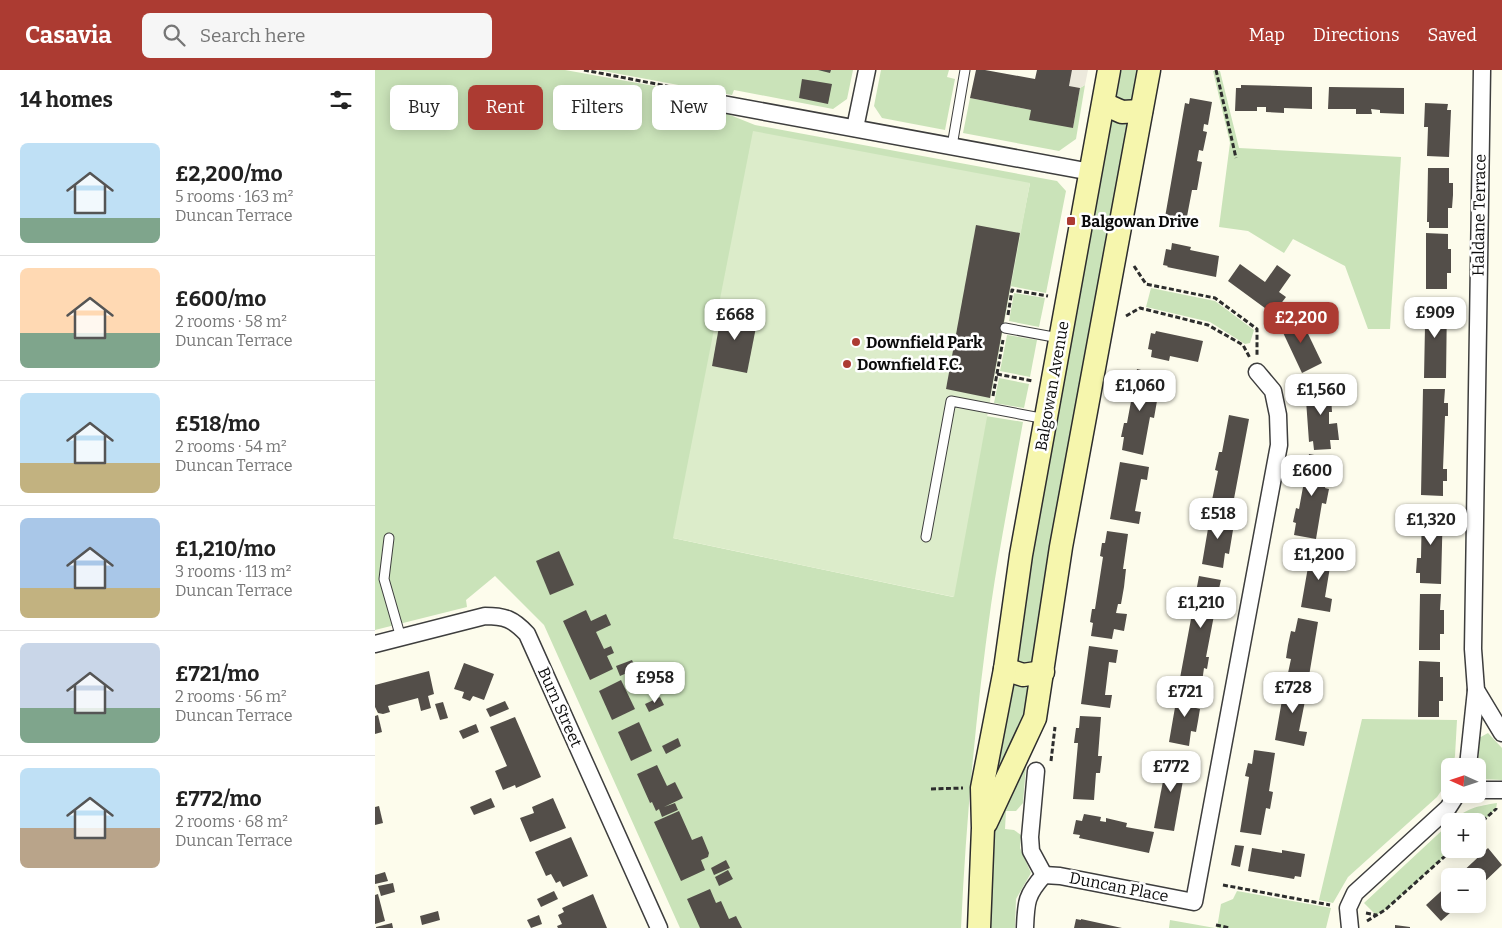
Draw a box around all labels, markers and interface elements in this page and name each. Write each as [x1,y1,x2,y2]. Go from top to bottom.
search box [142,13,492,58]
text: Casavia [25,21,112,49]
icon: search [160,21,188,49]
text: Search here [200,24,305,47]
text: Map [1249,24,1285,46]
text: Directions [1313,24,1400,46]
text: Saved [1428,24,1477,46]
chip: Buy [390,85,458,130]
chip: Rent [468,85,543,130]
chip: Filters [553,85,642,130]
chip: New [652,85,726,130]
icon: filters [327,86,355,114]
text: 14 homes [20,87,113,113]
street label: Haldane Terrace [1468,154,1490,276]
text: £2,200/mo [175,161,283,187]
icon: home [60,163,120,223]
text: 5 rooms · 163 m² [175,187,293,206]
text: Duncan Terrace [175,206,293,225]
place label: Balgowan Drive [1081,212,1199,231]
marker: Balgowan Drive [1065,215,1077,227]
text: £600/mo [175,286,266,312]
icon: home [60,288,120,348]
pin: £909 [1405,296,1465,339]
pin: £668 [705,298,765,341]
pin: £2,200 [1260,302,1342,344]
text: £909 [1415,303,1455,322]
text: £668 [716,305,755,324]
text: £2,200 [1275,308,1327,327]
text: 2 rooms · 58 m² [175,312,287,331]
street label: Balgowan Avenue [1031,319,1073,453]
text: Duncan Terrace [175,331,293,350]
place label: Downfield Park [866,333,983,352]
marker: Downfield Park [850,336,862,348]
place label: Downfield F.C. [857,355,963,374]
marker: Downfield F.C. [841,358,853,370]
pin: £1,060 [1099,370,1181,412]
pin: £1,560 [1280,374,1362,416]
text: £1,060 [1115,376,1165,395]
text: £1,560 [1296,380,1346,399]
text: £518/mo [175,411,260,437]
icon: home [60,413,120,473]
text: 2 rooms · 54 m² [175,437,287,456]
pin: £600 [1282,454,1342,497]
text: Duncan Terrace [175,456,293,475]
text: £600 [1292,461,1332,480]
pin: £518 [1188,498,1248,540]
text: £518 [1200,504,1236,523]
pin: £1,320 [1390,504,1472,546]
text: £1,320 [1406,510,1456,529]
text: £1,210/mo [175,536,276,562]
icon: home [60,538,120,598]
pin: £1,200 [1278,538,1360,581]
text: £1,200 [1294,545,1344,564]
text: 3 rooms · 113 m² [175,562,291,581]
text: Duncan Terrace [175,581,293,600]
pin: £1,210 [1160,586,1242,629]
text: £1,210 [1177,593,1225,612]
text: £721/mo [175,661,259,687]
pin: £958 [625,662,685,704]
icon: home [60,663,120,723]
street label: Burn Street [534,664,586,750]
text: £958 [636,668,674,687]
pin: £728 [1263,672,1323,714]
pin: £721 [1155,676,1215,718]
text: £728 [1274,678,1312,697]
text: £721 [1168,682,1202,701]
text: 2 rooms · 56 m² [175,687,287,706]
text: Duncan Terrace [175,706,293,725]
pin: £772 [1141,750,1201,793]
text: £772 [1153,757,1189,776]
north arrow [1441,758,1486,802]
map controls [1441,758,1486,913]
text: £772/mo [175,786,262,812]
icon: home [60,788,120,848]
text: 2 rooms · 68 m² [175,812,288,831]
button: + [1441,813,1486,858]
text: Duncan Terrace [175,831,293,850]
street label: Duncan Place [1068,868,1170,906]
button: − [1441,868,1486,913]

